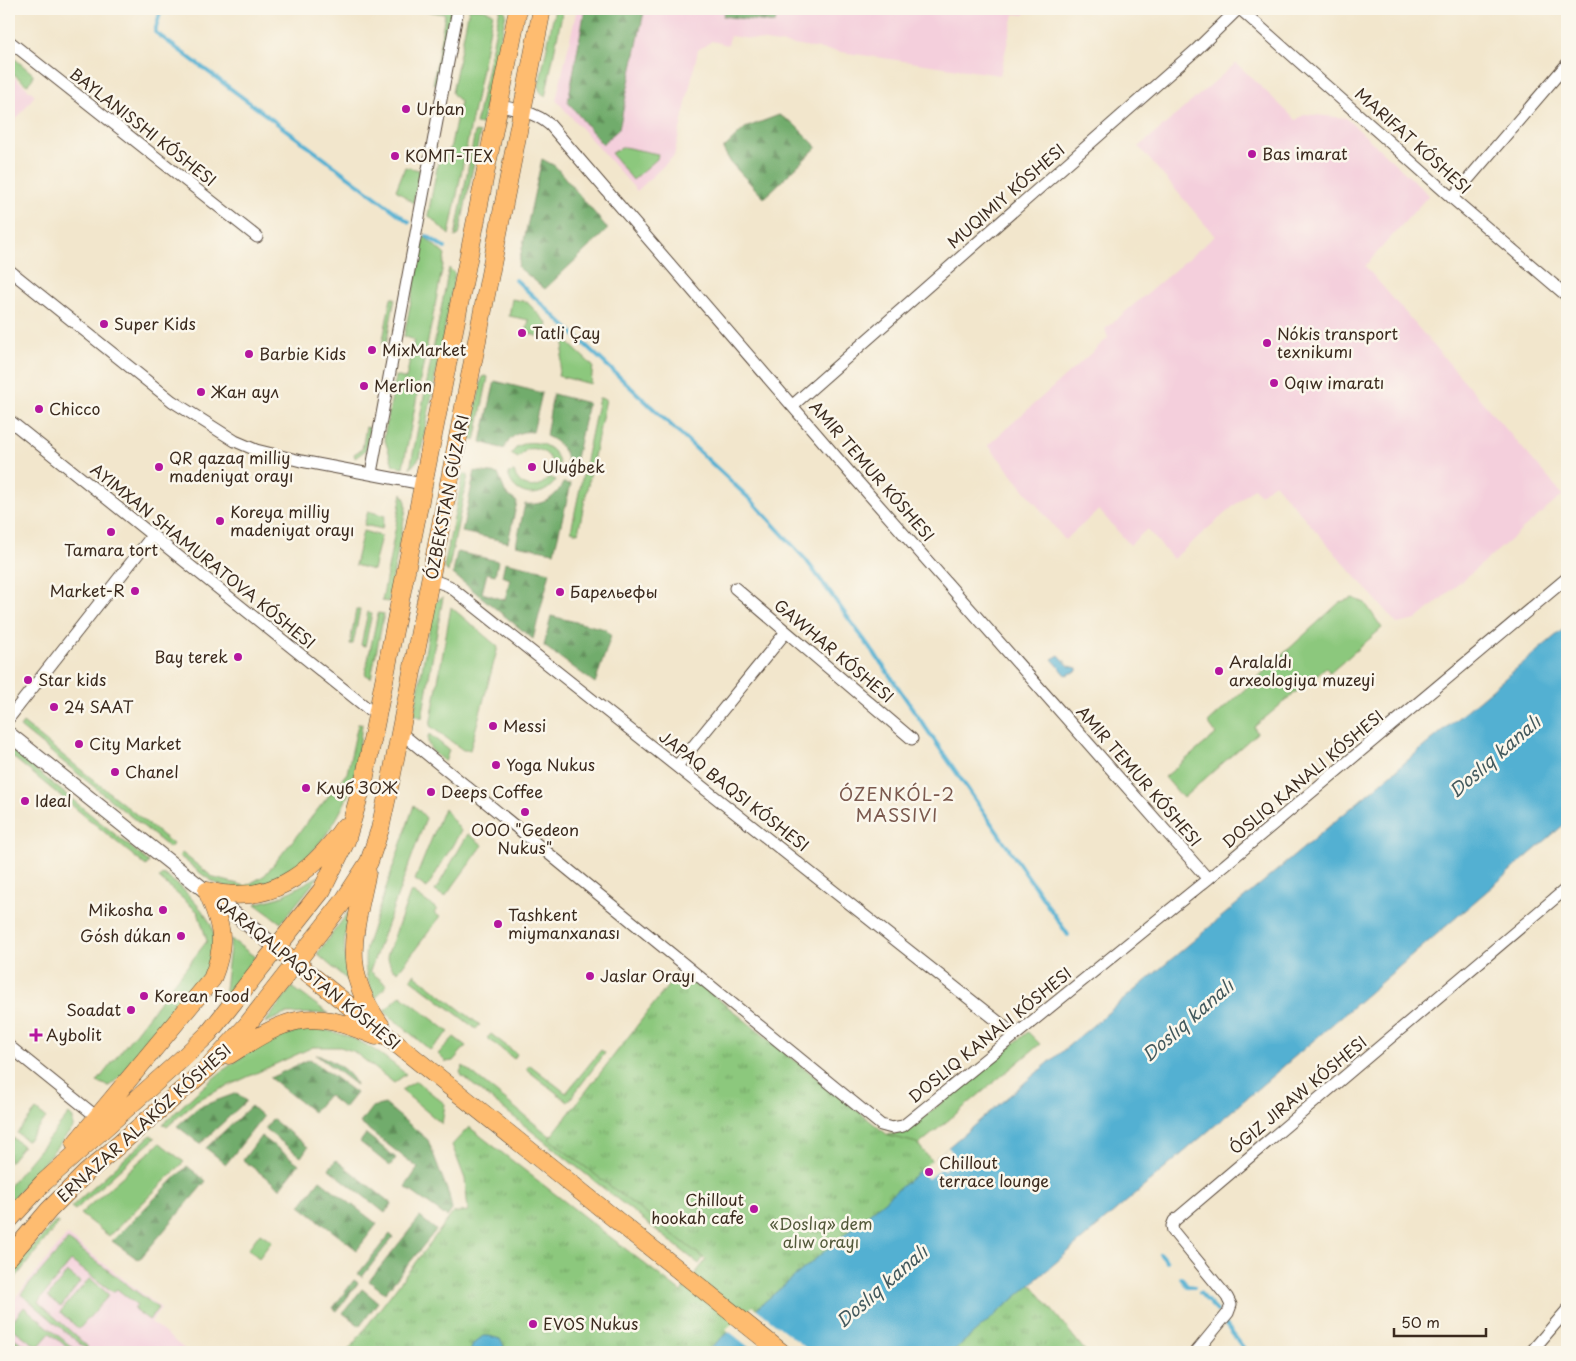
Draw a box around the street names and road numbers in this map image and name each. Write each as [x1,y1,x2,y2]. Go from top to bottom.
street label: BAYLANISSHI KÓSHESI [65,61,222,191]
street label: MARIFAT KÓSHESI [1350,81,1477,199]
street label: MUQIMIY KÓSHESI [941,137,1070,253]
street label: AMIR TEMUR KÓSHESI [805,395,941,546]
street label: ÓZBEKSTAN GÚZARI [418,412,474,581]
street label: AYIMXAN SHAMURATOVA KÓSHESI [86,457,321,654]
street label: GAWHAR KÓSHESI [769,593,900,708]
street label: AMIR TEMUR KÓSHESI [1072,700,1208,851]
street label: DOSLIQ KANALI KÓSHESI [1216,703,1388,853]
street label: JAPAQ BAQSI KÓSHESI [655,724,815,856]
street label: QARAQALPAQSTAN KÓSHESI [211,890,406,1055]
street label: DOSLIQ KANALI KÓSHESI [902,961,1076,1108]
street label: ÓGIZ JIRAW KÓSHESI [1223,1029,1372,1159]
street label: ERNAZAR ALAKÓZ KÓSHESI [51,1037,236,1207]

